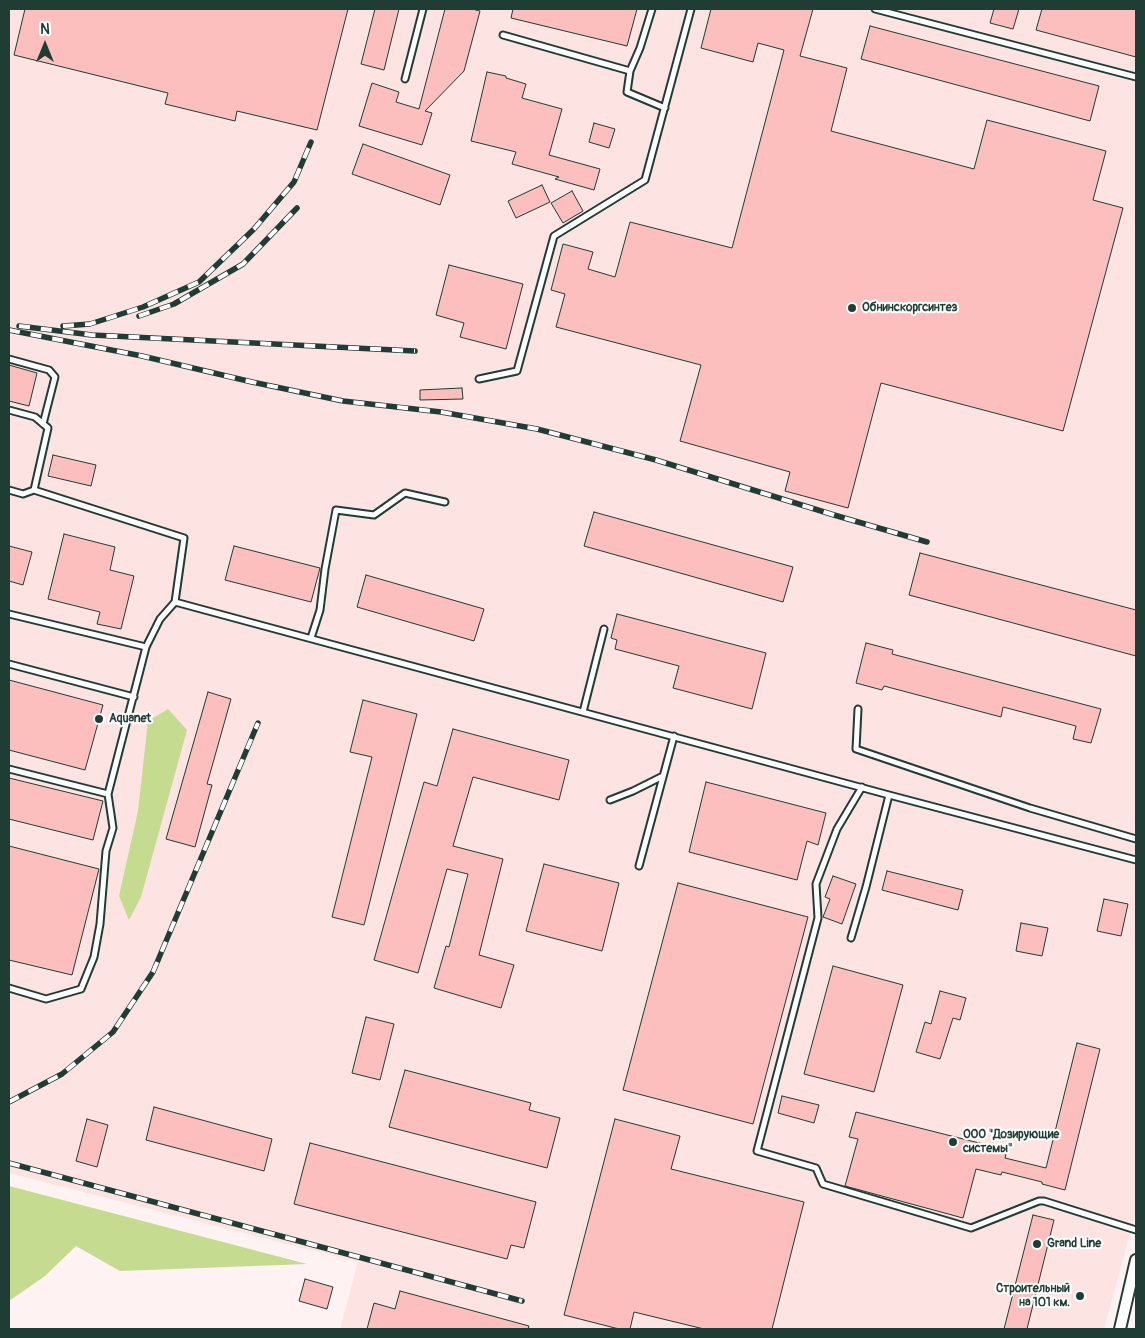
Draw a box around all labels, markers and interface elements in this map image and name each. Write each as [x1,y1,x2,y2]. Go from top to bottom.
north arrow [20,20,70,70]
text: N [40,21,50,38]
place label: Обнинскоргсинтез [862,301,957,315]
marker: Обнинскоргсинтез [846,302,858,314]
place label: Aquanet [109,712,151,726]
marker: Aquanet [93,713,105,725]
place label: ООО "Дозирующие системы" [963,1128,1059,1156]
marker: ООО "Дозирующие системы" [947,1136,959,1148]
place label: Grand Line [1047,1237,1101,1251]
marker: Grand Line [1031,1238,1043,1250]
place label: Строительный на 101 км. [996,1282,1070,1310]
marker: Строительный на 101 км. [1074,1290,1086,1302]

